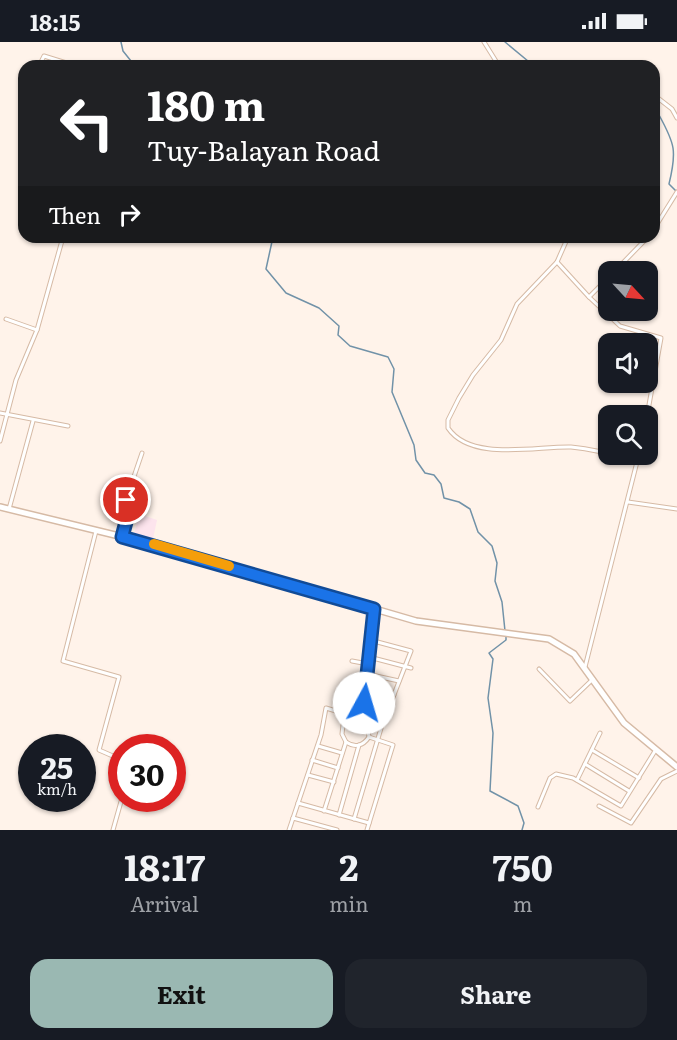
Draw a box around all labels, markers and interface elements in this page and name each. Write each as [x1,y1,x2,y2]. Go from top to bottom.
text: 18:15 [30,5,80,38]
text: 180 m [147,72,265,134]
icon: left [48,84,126,162]
text: Tuy-Balayan Road [147,129,380,169]
text: Then [48,198,101,231]
icon: right [113,198,146,231]
north arrow [598,261,658,321]
map controls [598,261,658,465]
button: sound [598,333,658,393]
button: search [598,405,658,465]
pin [100,474,151,525]
icon: arrive [109,483,142,516]
position arrow [332,671,396,735]
speed limit sign: 30 [108,734,186,812]
text: 25 [41,744,73,788]
text: km/h [37,777,77,800]
text: 18:17 [124,839,205,892]
text: 2 [339,839,358,892]
text: 750 [492,839,553,892]
text: Arrival [130,888,199,918]
text: min [329,888,368,918]
text: m [513,888,532,918]
button: Exit [30,959,333,1028]
button: Share [345,959,647,1028]

